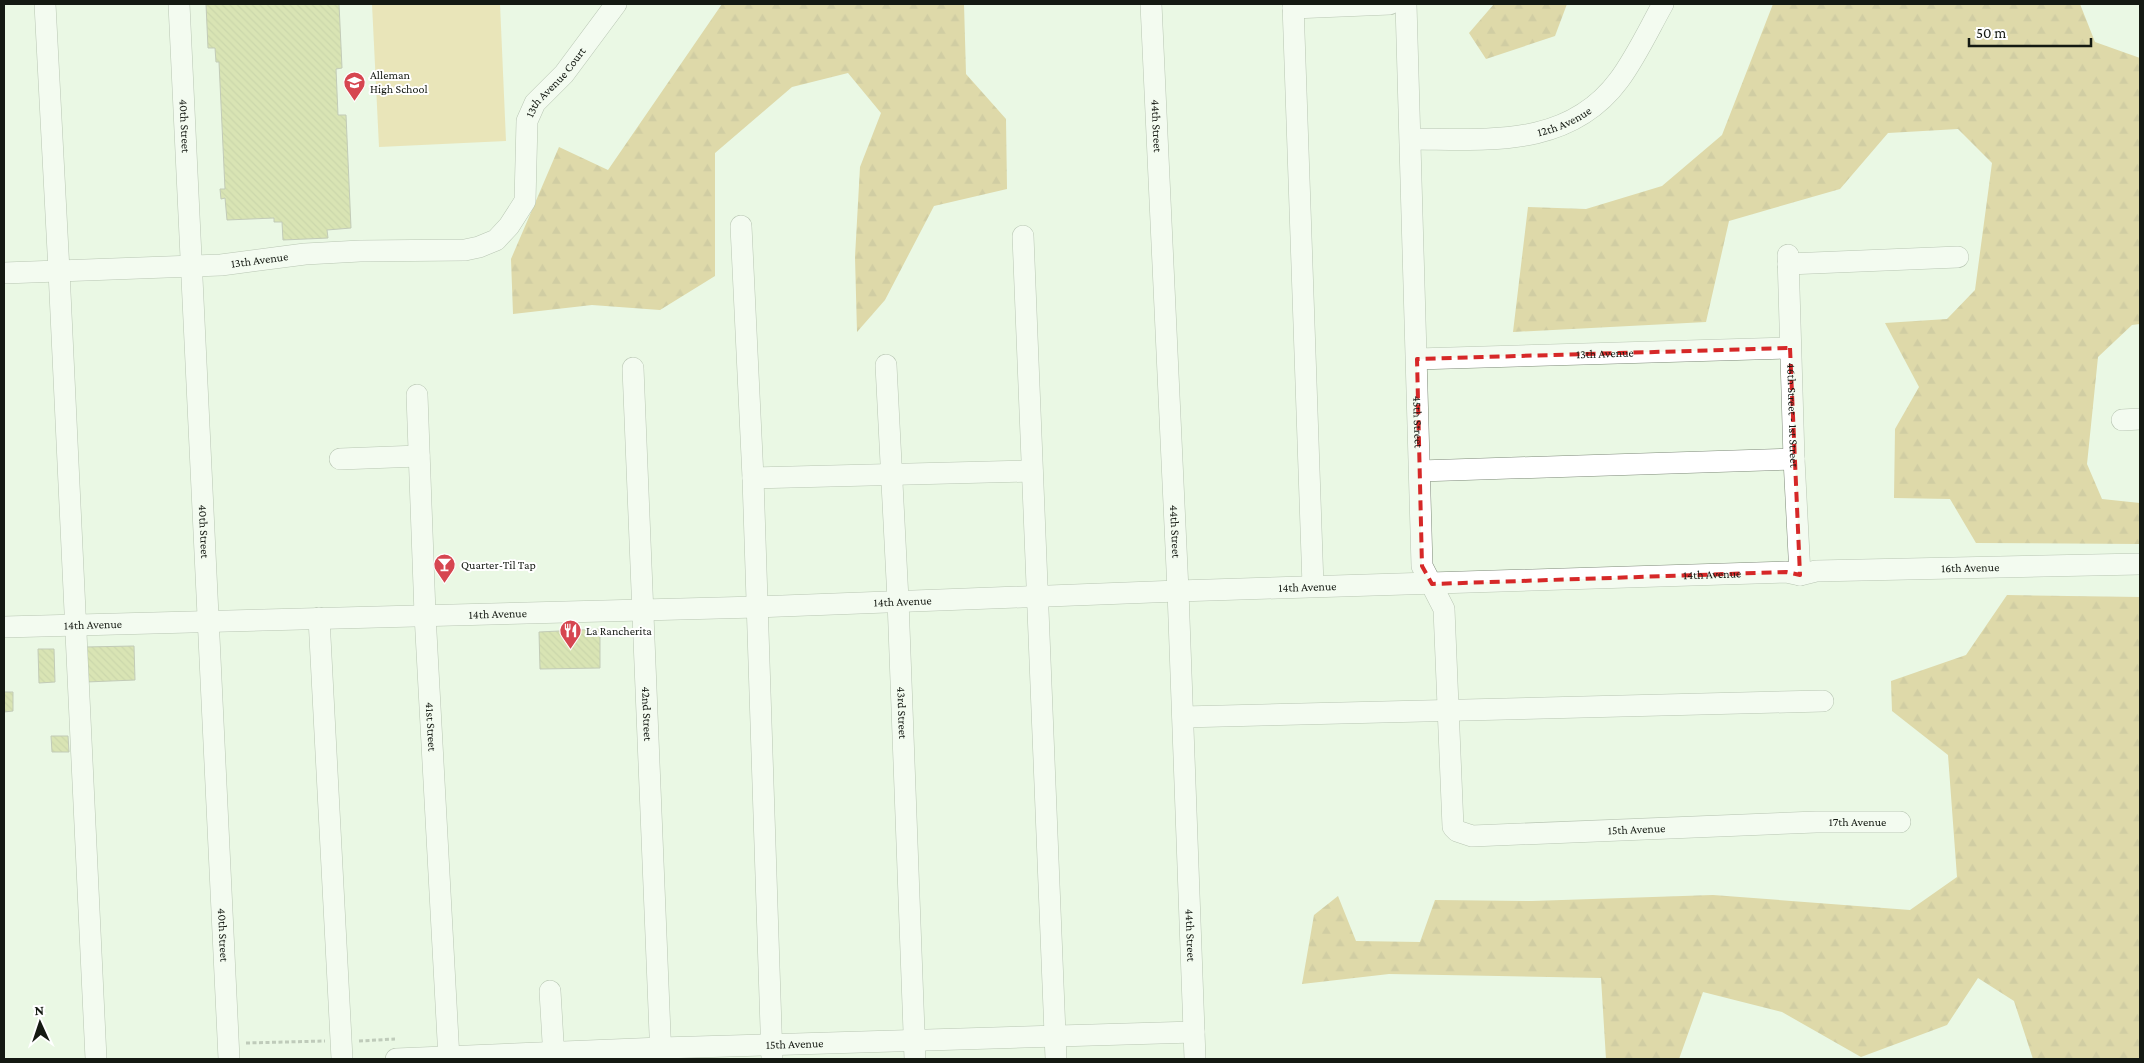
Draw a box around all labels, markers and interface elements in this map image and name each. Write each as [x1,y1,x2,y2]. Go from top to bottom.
scale bar [1969,15,2092,47]
text: 50 m [1976,25,2006,41]
street label: 13th Avenue Court [523,44,589,120]
place label: Alleman High School [370,68,428,96]
school or university icon: Alleman High School [342,70,366,101]
street label: 40th Street [177,99,193,154]
street label: 44th Street [1148,99,1165,154]
street label: 12th Avenue [1536,103,1594,139]
street label: 13th Avenue [230,249,289,271]
street label: 13th Avenue [1576,346,1634,361]
street label: 46th Street - 1st Street [1784,362,1801,469]
street label: 45th Street [1410,395,1426,449]
street label: 40th Street [196,504,212,560]
street label: 44th Street [1167,505,1184,559]
bar icon: Quarter-Til Tap [433,553,457,584]
place label: Quarter-Til Tap [461,558,536,572]
street label: 16th Avenue [1941,560,1999,575]
street label: 14th Avenue [1683,566,1741,582]
street label: 14th Avenue [1278,579,1337,595]
street label: 14th Avenue [873,593,932,610]
street label: 14th Avenue [469,606,527,622]
street label: 14th Avenue [64,617,122,632]
restaurant icon: La Rancherita [558,619,582,650]
place label: La Rancherita [586,624,652,638]
street label: 42nd Street [639,686,655,742]
street label: 43rd Street [894,686,910,740]
street label: 41st Street [423,702,439,753]
street label: 17th Avenue [1829,815,1886,829]
street label: 15th Avenue [1608,821,1666,837]
street label: 40th Street [215,908,231,963]
street label: 44th Street [1183,908,1198,963]
north arrow [15,998,65,1048]
text: N [34,1002,45,1018]
street label: 15th Avenue [766,1036,824,1052]

